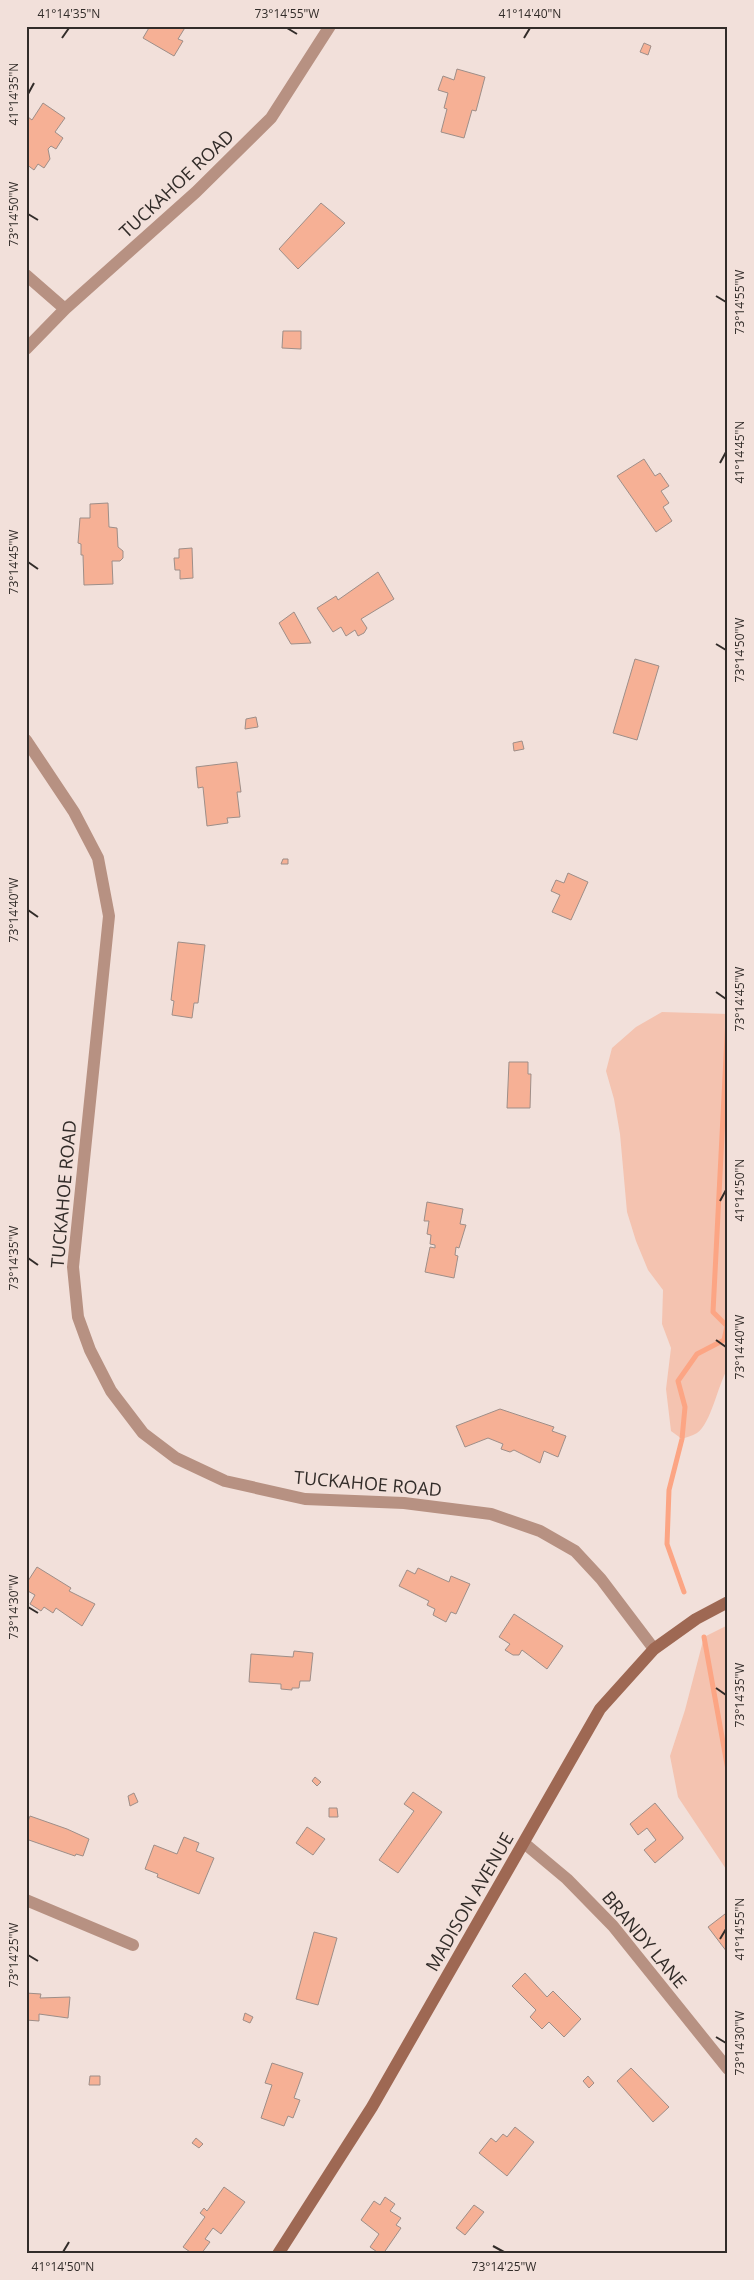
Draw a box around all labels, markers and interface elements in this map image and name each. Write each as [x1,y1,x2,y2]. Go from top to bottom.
text: 41°14'35"N [38,5,100,22]
text: 73°14'55"W [255,5,319,22]
text: 41°14'40"N [499,5,561,22]
text: 41°14'35"N [5,63,22,125]
street label: TUCKAHOE ROAD [114,124,239,243]
text: 73°14'50"W [5,182,22,246]
text: 73°14'55"W [731,270,748,334]
text: 41°14'45"N [731,421,748,483]
text: 73°14'45"W [5,530,22,594]
text: 73°14'50"W [731,618,748,682]
text: 73°14'40"W [5,878,22,942]
text: 73°14'45"W [731,967,748,1031]
street label: TUCKAHOE ROAD [45,1119,81,1269]
text: 41°14'50"N [731,1159,748,1221]
text: 73°14'35"W [5,1226,22,1290]
text: 73°14'40"W [731,1315,748,1379]
street label: TUCKAHOE ROAD [293,1465,443,1501]
text: 73°14'30"W [5,1575,22,1639]
text: 73°14'35"W [731,1663,748,1727]
street label: MADISON AVENUE [420,1828,519,1975]
street label: BRANDY LANE [597,1886,692,1993]
text: 41°14'55"N [731,1898,748,1960]
text: 73°14'25"W [5,1923,22,1987]
text: 73°14'30"W [731,2011,748,2075]
text: 41°14'50"N [32,2258,94,2275]
text: 73°14'25"W [472,2258,536,2275]

